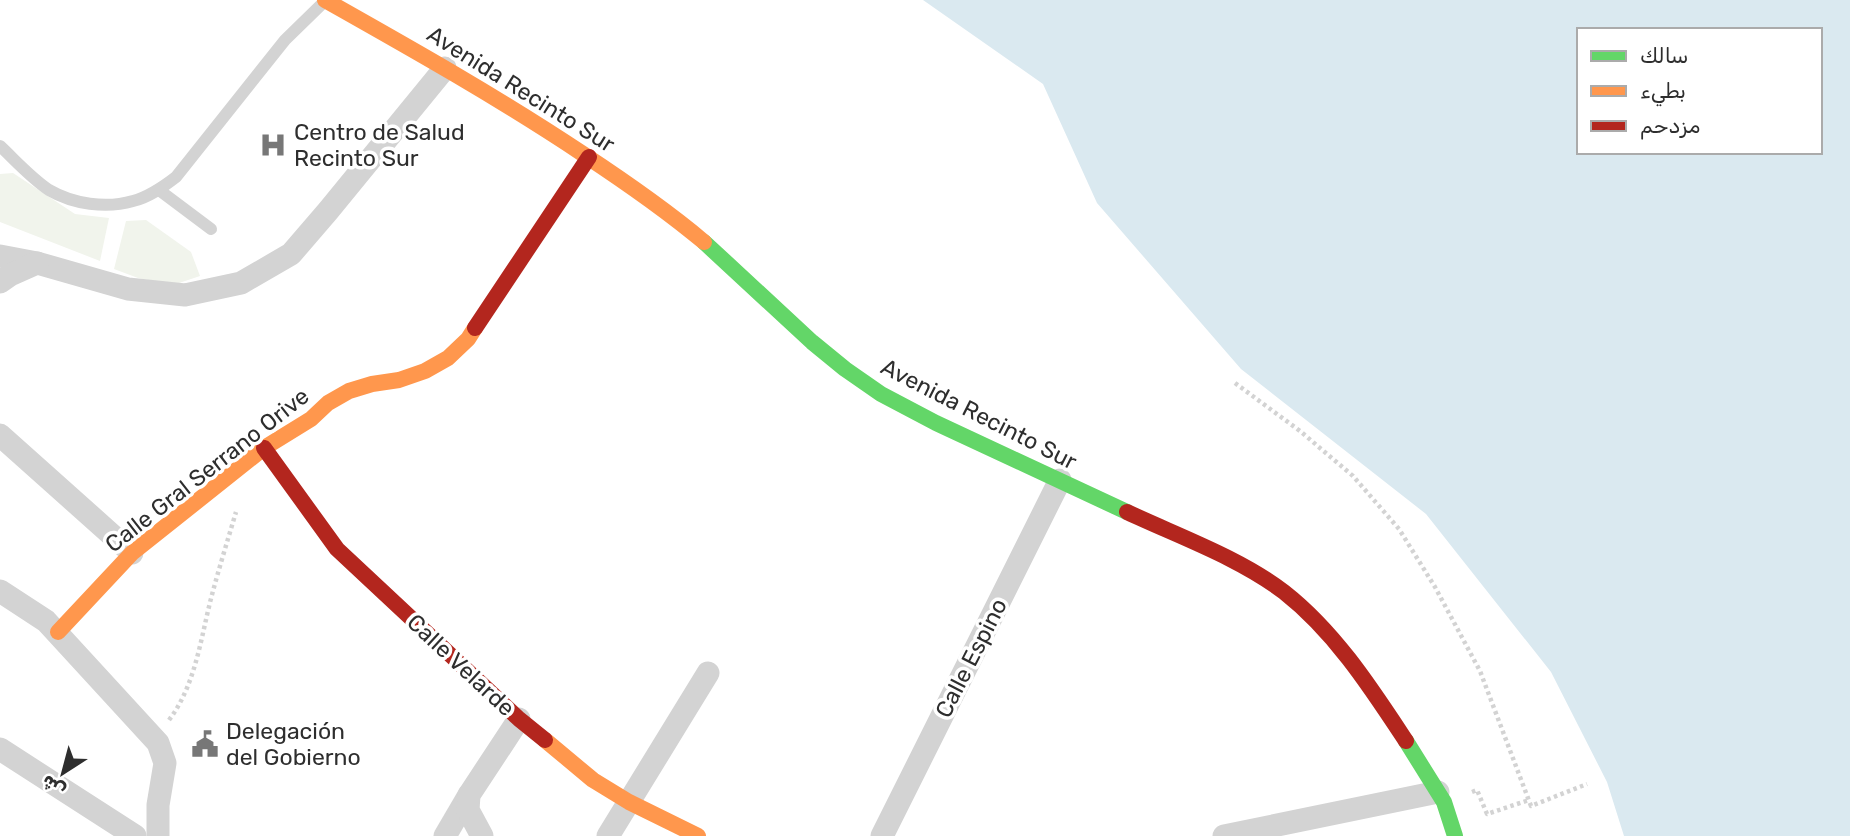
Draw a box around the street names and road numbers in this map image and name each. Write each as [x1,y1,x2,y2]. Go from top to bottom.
street label: Avenida Recinto Sur [422,20,620,158]
street label: Avenida Recinto Sur [876,352,1082,476]
street label: Calle Gral Serrano Orive [100,382,314,558]
street label: Calle Espino [929,594,1013,722]
street label: Calle Velarde [401,608,521,722]

